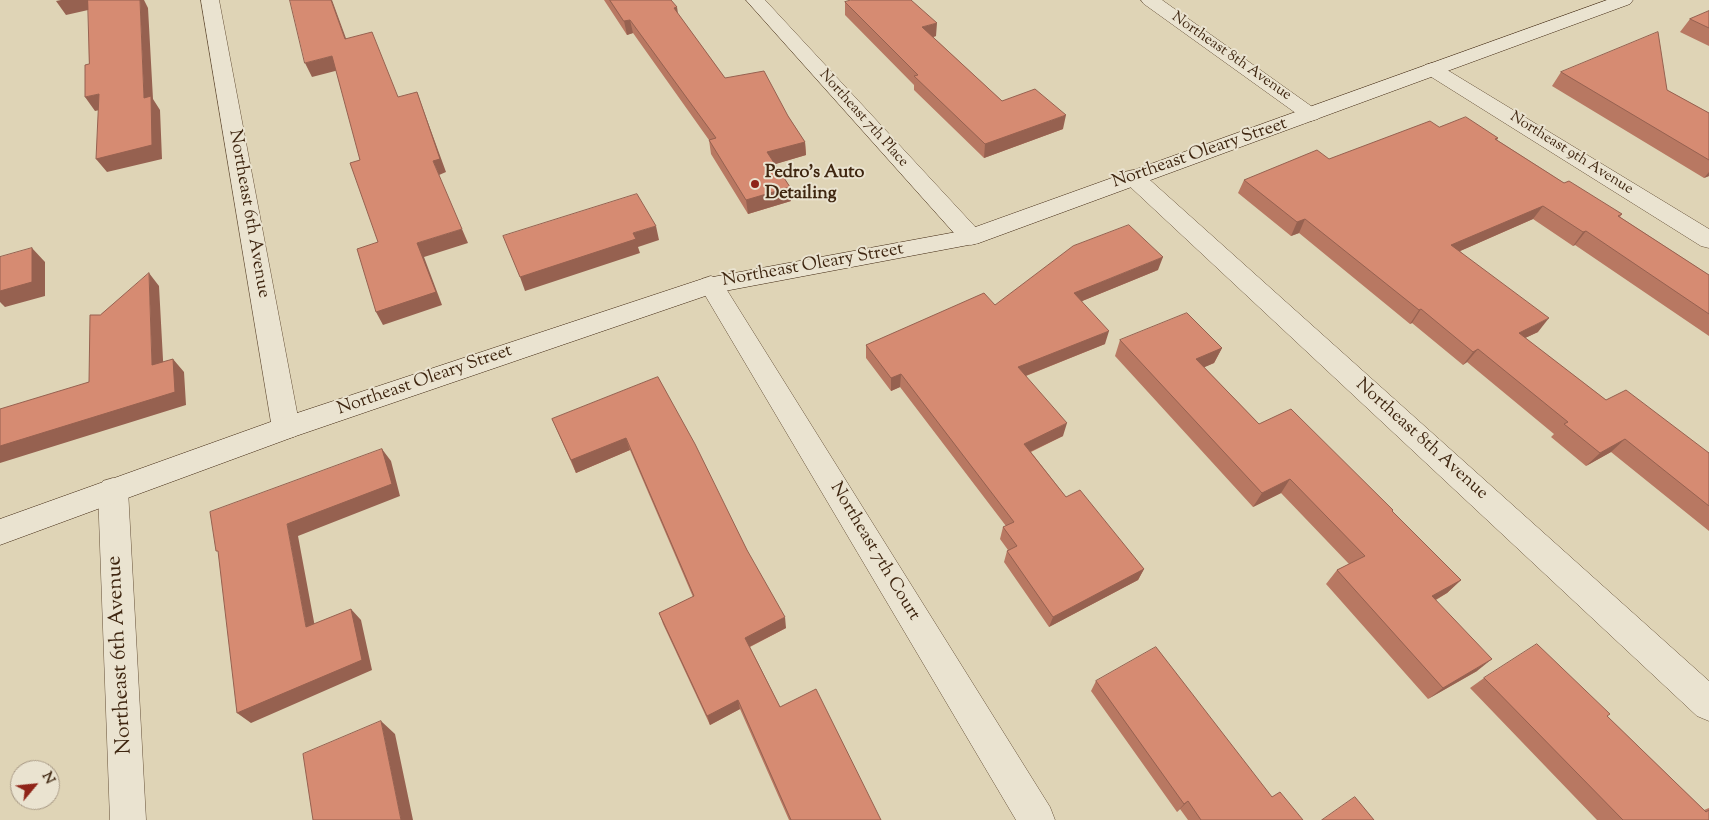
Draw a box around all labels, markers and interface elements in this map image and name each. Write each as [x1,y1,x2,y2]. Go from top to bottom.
street label: Northeast 8th Avenue [1168,9,1294,105]
street label: Northeast 7th Place [814,66,912,172]
street label: Northeast 9th Avenue [1506,109,1636,199]
street label: Northeast Oleary Street [1110,114,1290,194]
street label: Northeast 6th Avenue [223,128,273,300]
place label: Pedro’s Auto Detailing [765,163,864,205]
marker: Pedro’s Auto Detailing [749,178,761,190]
street label: Northeast Oleary Street [721,239,905,293]
street label: Northeast Oleary Street [335,341,515,421]
street label: Northeast 8th Avenue [1350,375,1492,505]
street label: Northeast 7th Court [824,479,924,625]
street label: Northeast 6th Avenue [103,555,139,755]
north arrow [10,760,60,810]
text: N [36,769,59,788]

